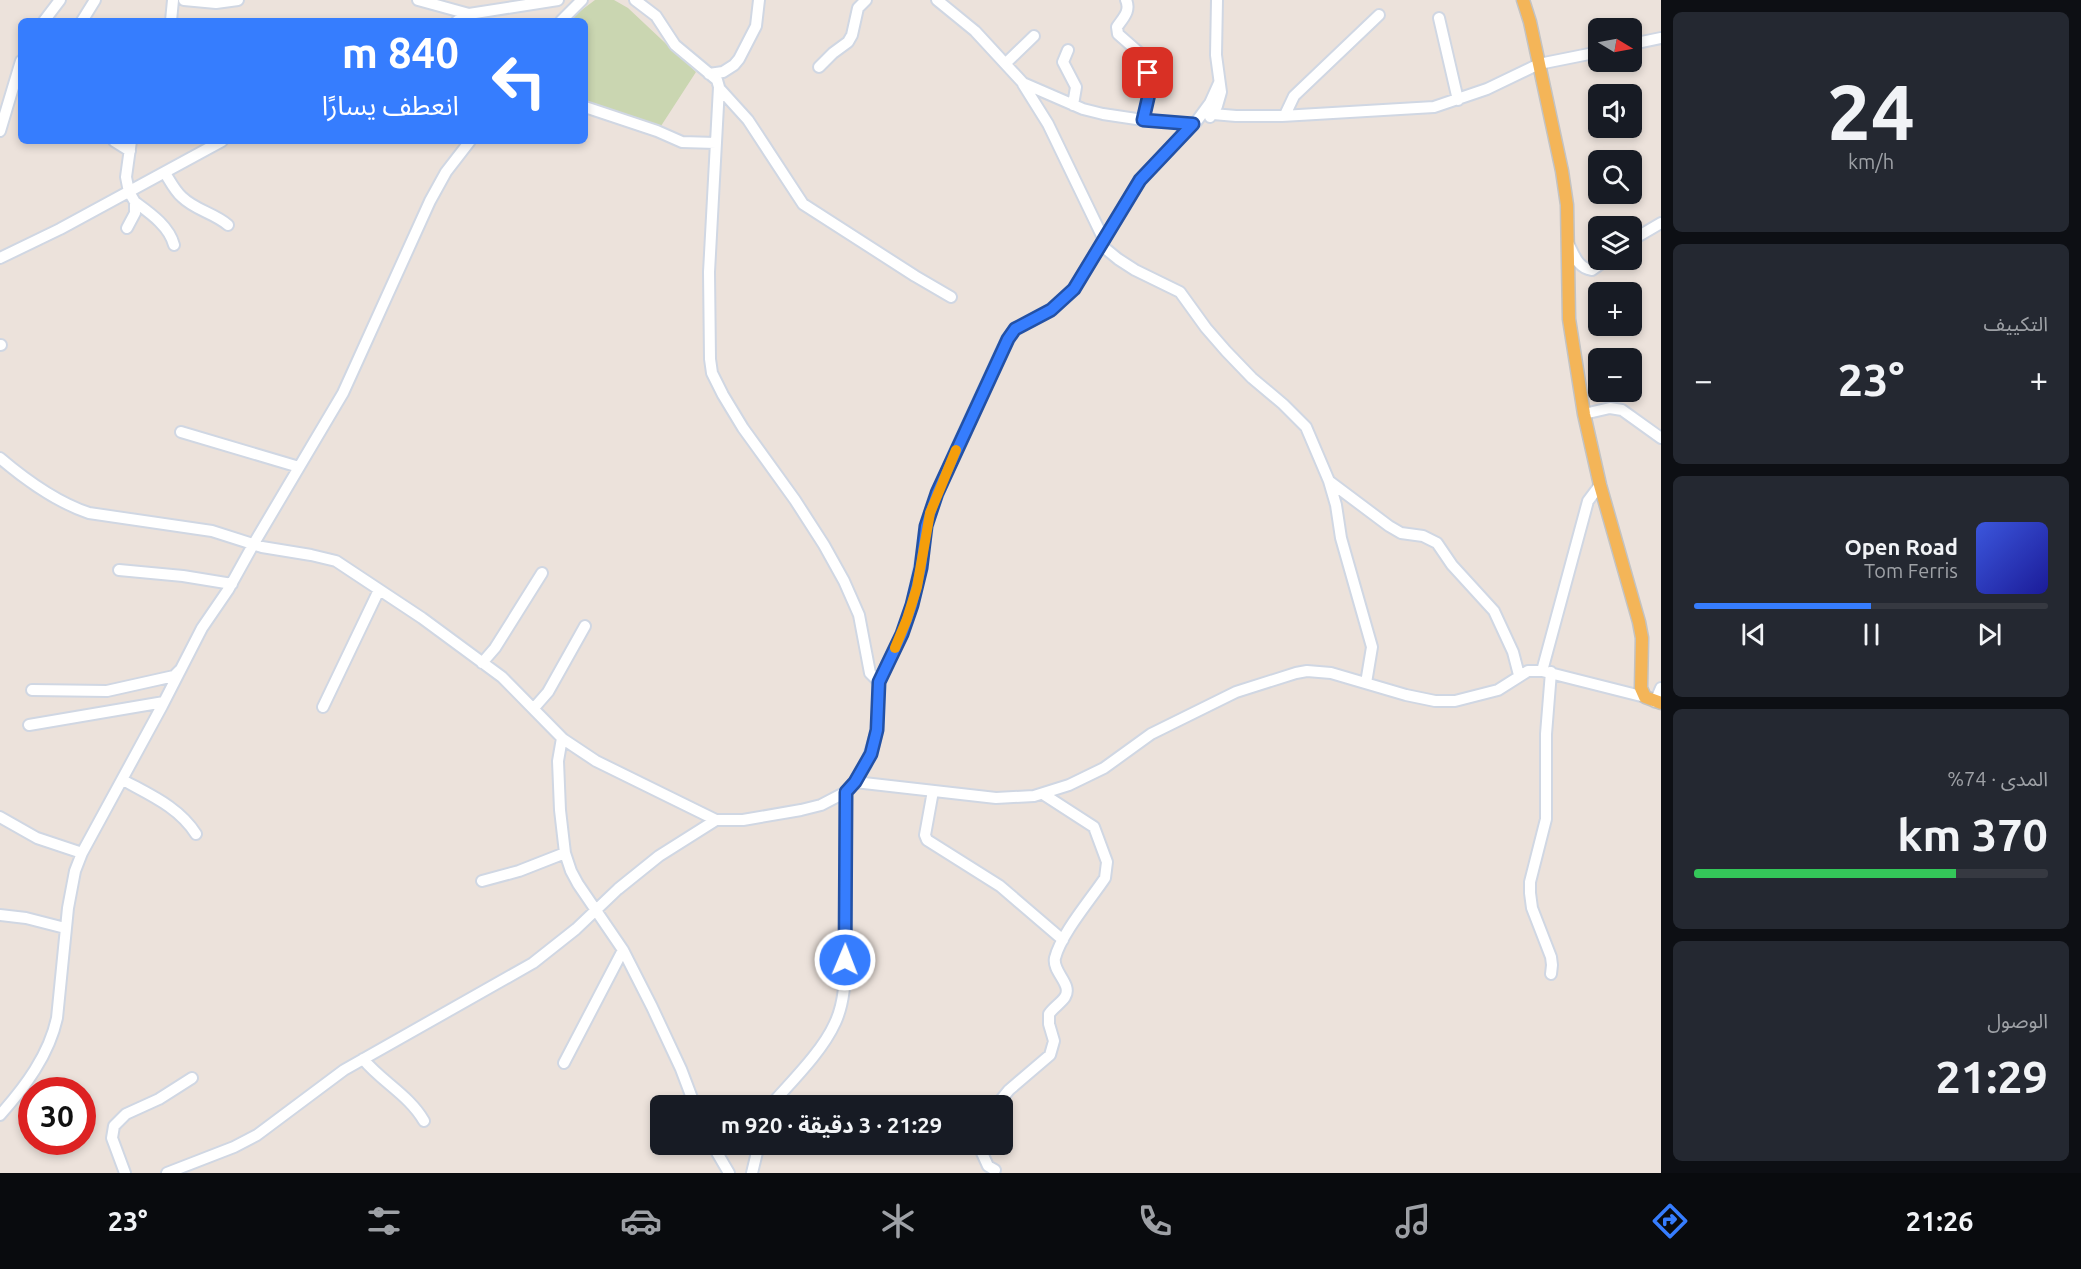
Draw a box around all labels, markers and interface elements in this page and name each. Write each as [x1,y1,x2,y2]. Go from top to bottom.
north arrow [1588,18,1642,72]
map controls [1588,18,1642,402]
text: 840 m [342,29,459,76]
icon: left [480,42,558,120]
pin [1122,47,1173,98]
icon: arrive [1131,56,1164,89]
text: 24 [1827,67,1915,155]
button: sound [1588,84,1642,138]
text: انعطف يسارًا [322,90,459,120]
button: search [1588,150,1642,204]
text: km/h [1848,150,1894,173]
button: layers [1588,216,1642,270]
button: + [1588,282,1642,336]
text: التكييف [1984,312,2048,335]
button: − [1588,348,1642,402]
text: 23° [1838,354,1904,405]
text: − [1694,361,1713,398]
text: + [2029,361,2048,398]
text: Open Road [1844,534,1958,559]
text: Tom Ferris [1864,559,1958,582]
icon: previous [1737,618,1770,651]
icon: pause [1855,618,1888,651]
icon: next [1973,618,2006,651]
text: المدى · 74% [1947,767,2048,790]
text: 370 km [1897,809,2048,860]
position arrow [813,928,877,992]
text: الوصول [1987,1009,2048,1032]
text: 21:29 [1935,1051,2048,1102]
speed limit sign: 30 [18,1077,96,1155]
text: 21:29 · 3 دقيقة · 920 m [721,1112,942,1137]
icon: filters [363,1200,405,1242]
icon: car [620,1200,662,1242]
icon: climate [877,1200,919,1242]
icon: phone [1134,1200,1176,1242]
icon: music [1392,1200,1434,1242]
icon: directions [1649,1200,1691,1242]
text: 23° [108,1206,148,1236]
text: 21:26 [1906,1206,1973,1236]

